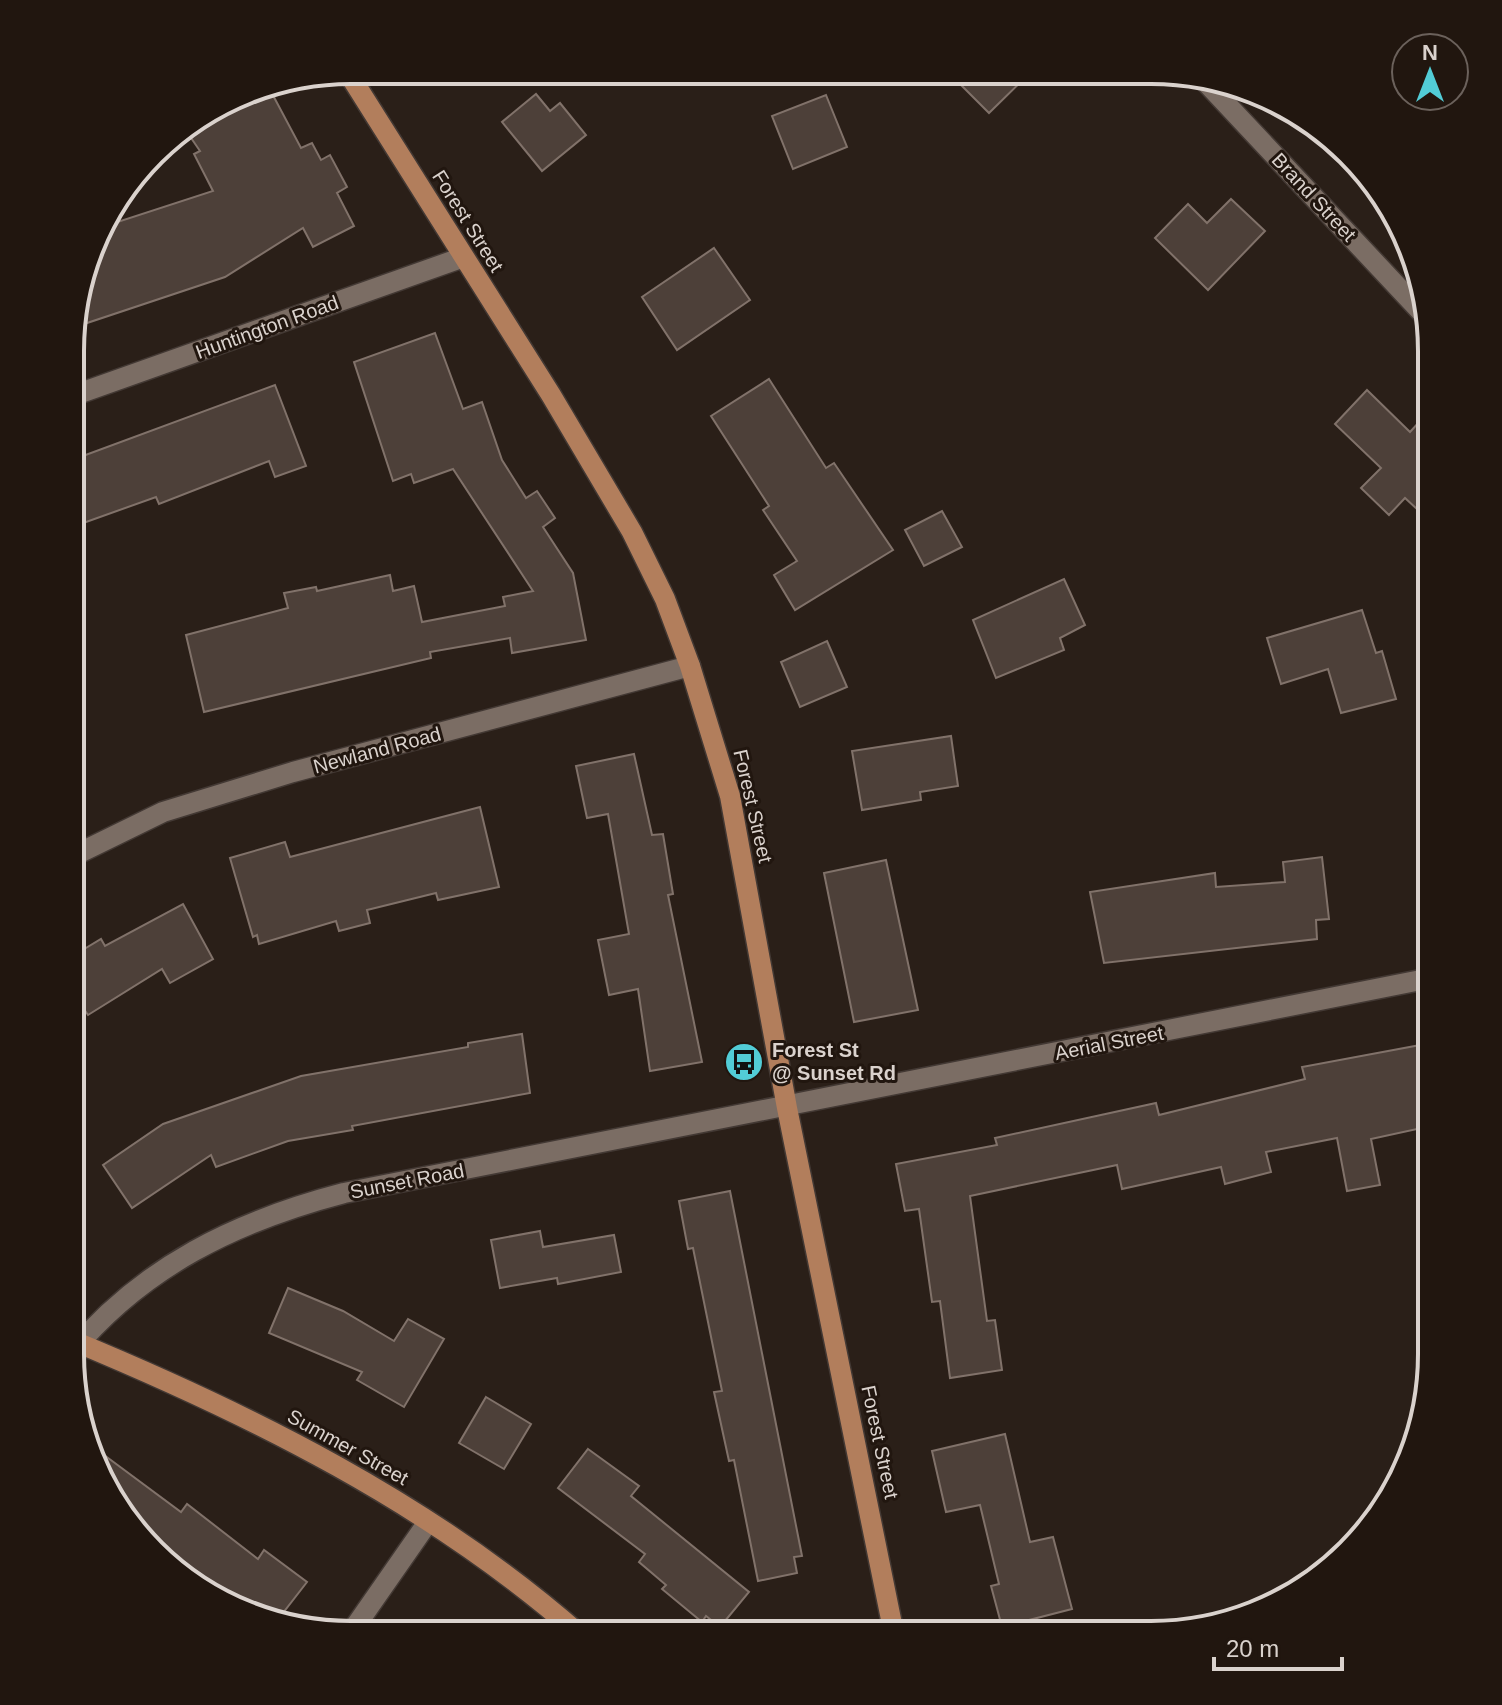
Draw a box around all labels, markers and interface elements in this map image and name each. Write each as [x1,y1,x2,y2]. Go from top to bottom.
north arrow [1390,32,1470,112]
text: N [1422,40,1438,65]
street label: Brand Street [1268,148,1361,246]
street label: Forest Street [428,166,508,276]
street label: Huntington Road [193,291,341,363]
street label: Newland Road [311,722,443,778]
street label: Forest Street [729,747,777,865]
street label: Aerial Street [1053,1022,1166,1064]
place label: Forest St @ Sunset Rd [772,1039,896,1084]
bus stop icon: Forest St @ Sunset Rd [723,1041,765,1083]
street label: Sunset Road [348,1159,466,1203]
street label: Forest Street [857,1383,903,1501]
street label: Summer Street [284,1405,413,1489]
scale bar [1214,1621,1342,1671]
text: 20 m [1226,1635,1279,1662]

